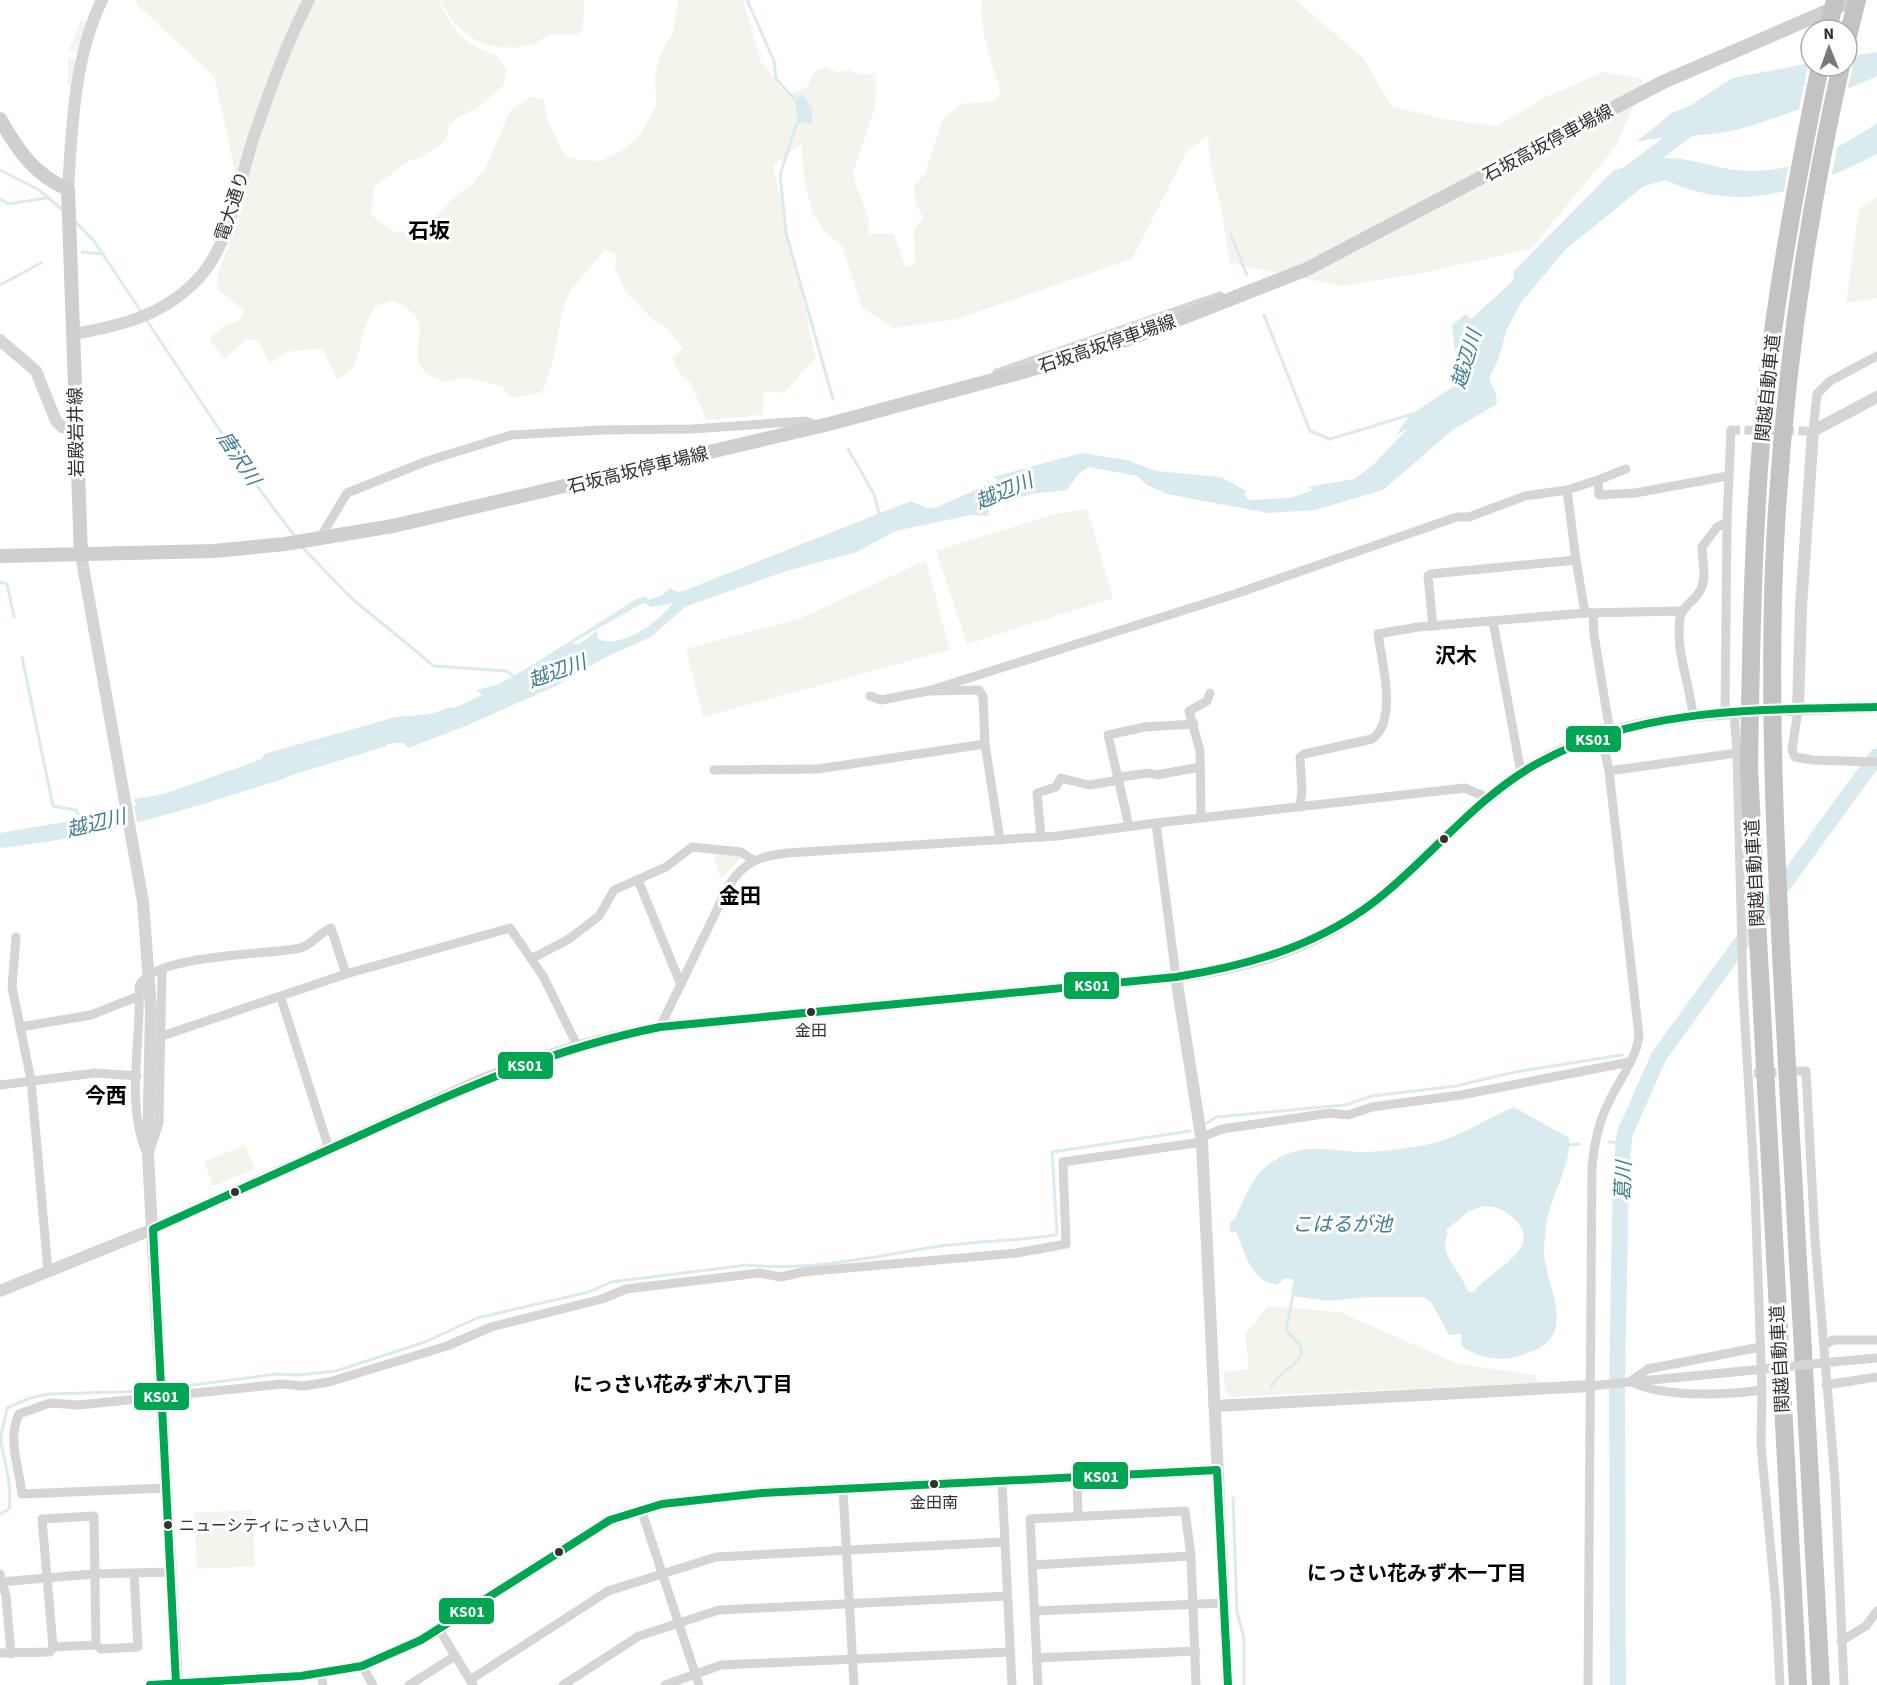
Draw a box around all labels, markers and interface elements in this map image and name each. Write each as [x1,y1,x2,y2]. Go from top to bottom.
north arrow [1799,18,1859,78]
text: N [1823,23,1834,45]
street label: 石坂高坂停車場線 [1479,99,1618,188]
street label: 電大通り [209,168,255,244]
district label: 石坂 [408,216,450,246]
street label: 石坂高坂停車場線 [1035,309,1179,380]
water label: 越辺川 [1445,325,1490,392]
street label: 関越自動車道 [1750,333,1787,443]
street label: 岩殿岩井線 [63,387,90,477]
water label: 唐沢川 [210,426,268,493]
street label: 石坂高坂停車場線 [565,441,711,500]
water label: 越辺川 [971,467,1039,517]
district label: 沢木 [1435,641,1477,671]
water label: 越辺川 [524,648,592,695]
line badge: KS01 [1565,725,1622,753]
text: KS01 [1575,729,1611,751]
water label: 越辺川 [64,803,131,845]
street label: 関越自動車道 [1740,818,1771,928]
unlabelled marker [1438,833,1450,845]
district label: 金田 [719,881,761,911]
line badge: KS01 [1063,971,1120,1000]
text: KS01 [1074,975,1110,997]
marker: 金田 [805,1006,817,1018]
place label: 金田 [795,1020,827,1042]
line badge: KS01 [497,1051,554,1080]
text: KS01 [507,1055,543,1077]
district label: 今西 [85,1081,127,1111]
water label: 葛川 [1609,1159,1639,1202]
unlabelled marker [229,1186,241,1198]
water label: こはるが池 [1292,1211,1394,1239]
street label: 関越自動車道 [1765,1304,1796,1414]
district label: にっさい花みず木八丁目 [573,1371,793,1399]
line badge: KS01 [133,1382,190,1411]
text: KS01 [143,1386,179,1408]
line badge: KS01 [1072,1461,1129,1490]
text: KS01 [1083,1466,1119,1488]
marker: 金田南 [928,1478,940,1490]
place label: 金田南 [910,1492,958,1514]
place label: ニューシティにっさい入口 [179,1515,370,1537]
marker: ニューシティにっさい入口 [162,1519,174,1531]
unlabelled marker [553,1546,565,1558]
district label: にっさい花みず木一丁目 [1307,1560,1527,1588]
line badge: KS01 [438,1597,495,1625]
text: KS01 [449,1601,485,1623]

